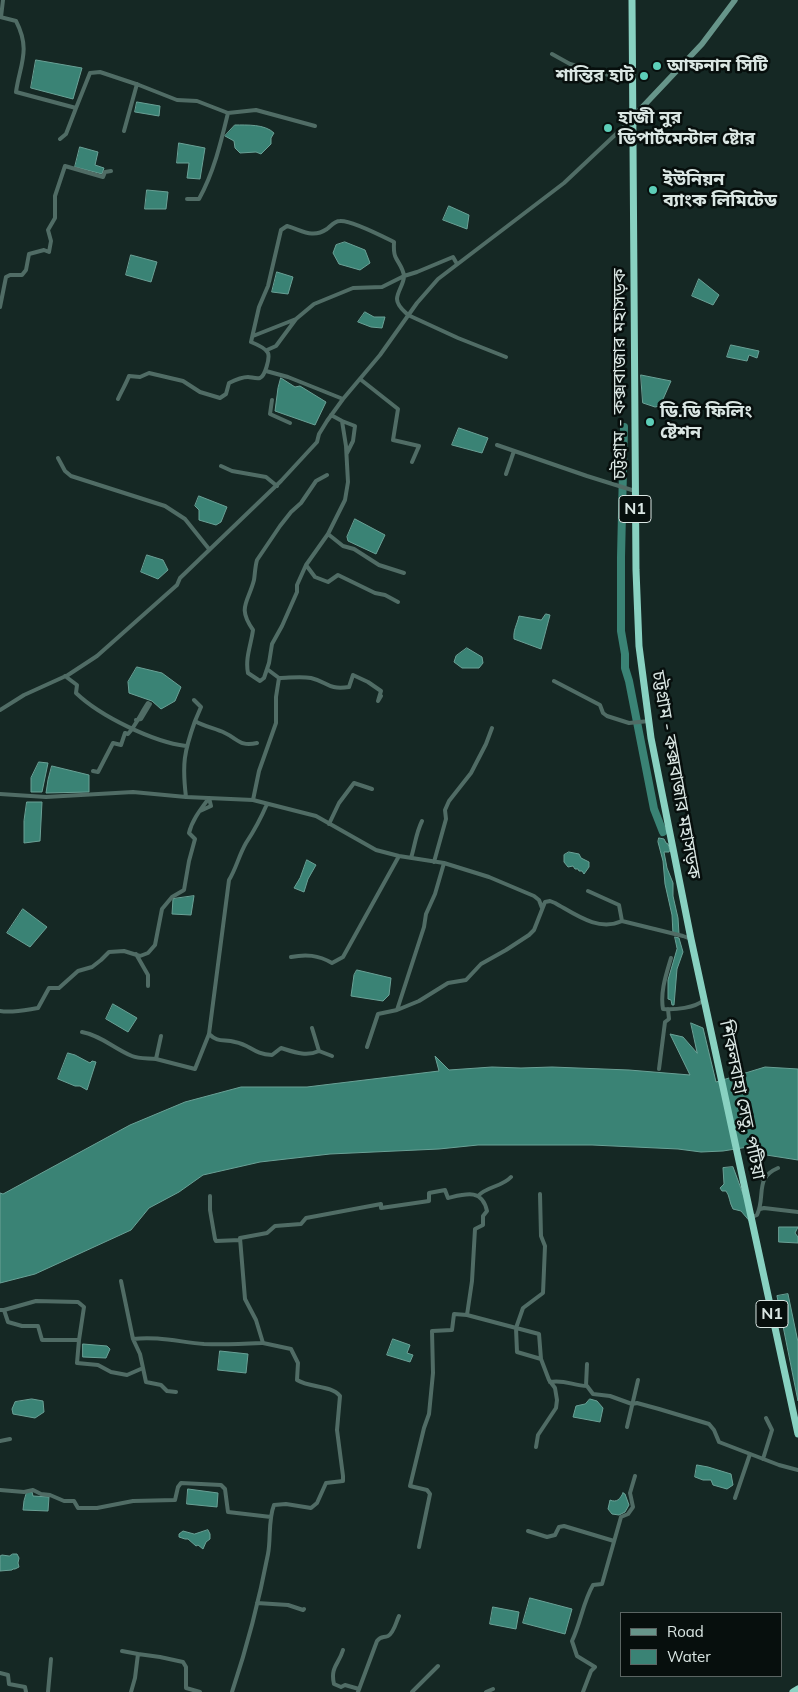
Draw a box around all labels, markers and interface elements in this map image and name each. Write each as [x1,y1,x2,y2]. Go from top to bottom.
place label: আফনান সিটি [667,55,768,77]
marker: আফনান সিটি [651,60,663,72]
place label: শান্তির হাট [556,65,634,87]
marker: শান্তির হাট [638,70,650,82]
place label: হাজী নুর ডিপার্টমেন্টাল ষ্টোর [618,107,755,150]
marker: হাজী নুর ডিপার্টমেন্টাল ষ্টোর [602,122,614,134]
place label: ইউনিয়ন ব্যাংক লিমিটেড [663,169,777,212]
marker: ইউনিয়ন ব্যাংক লিমিটেড [647,184,659,196]
street label: চট্টগ্রাম - কক্সবাজার মহাসড়ক [609,268,631,480]
place label: ডি.ডি ফিলিং ষ্টেশন [660,401,752,444]
marker: ডি.ডি ফিলিং ষ্টেশন [644,416,656,428]
road number: N1 [619,496,651,522]
street label: চট্টগ্রাম - কক্সবাজার মহাসড়ক [647,669,705,881]
street label: শিকলবাহা সেতু, পটিয়া [715,1018,769,1182]
road number: N1 [756,1300,788,1328]
legend [620,1612,783,1677]
text: Road [667,1622,704,1641]
text: Water [667,1647,711,1666]

